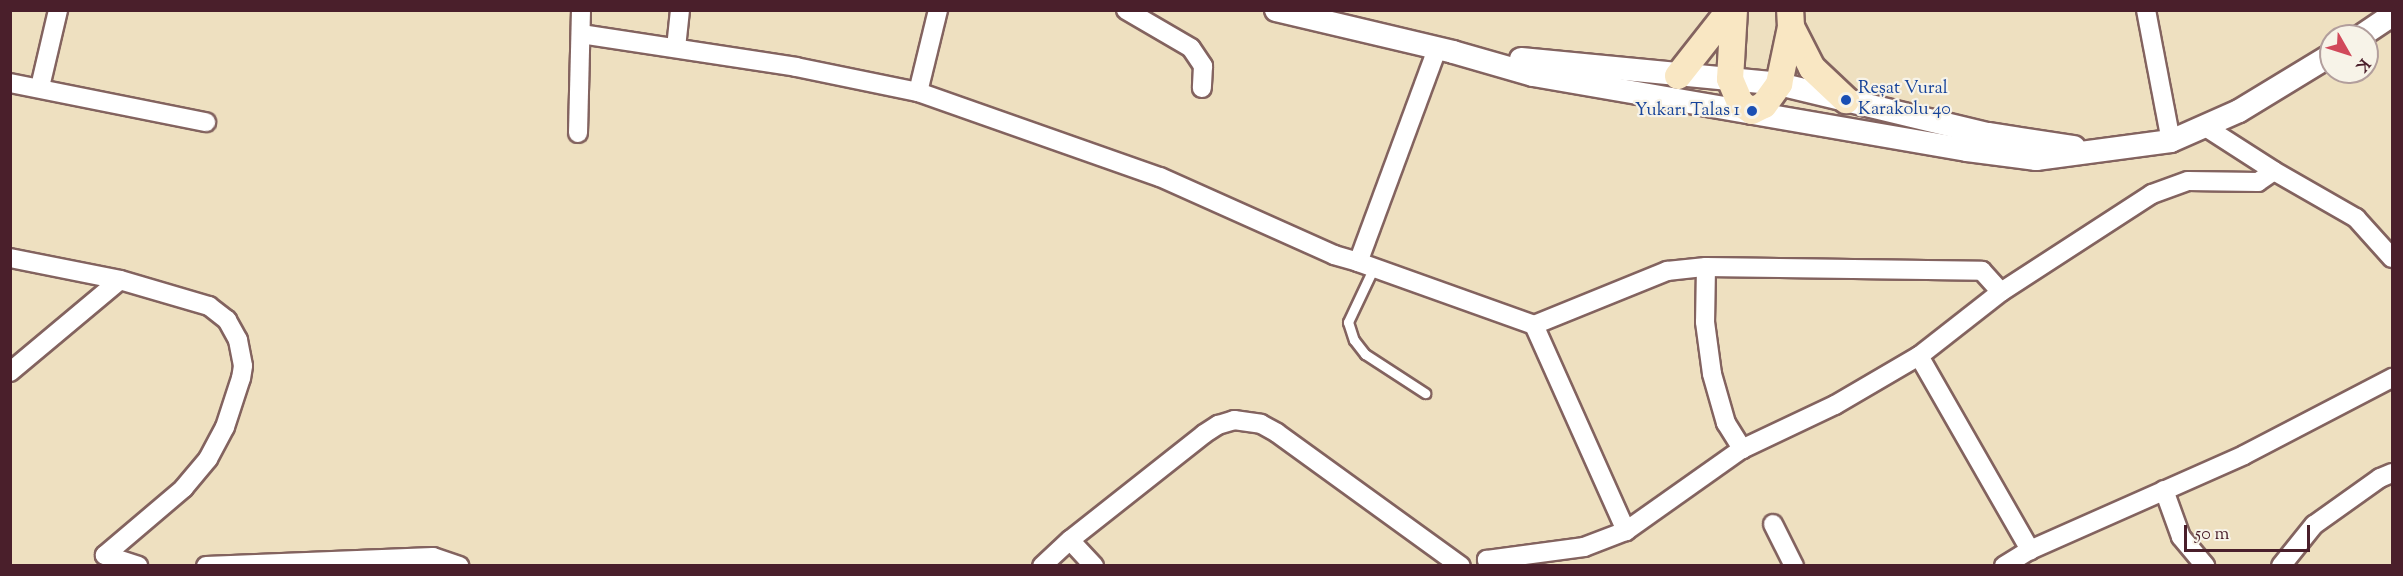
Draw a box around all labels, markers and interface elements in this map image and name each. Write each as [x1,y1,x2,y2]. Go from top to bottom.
north arrow [2319,24,2379,84]
text: K [2349,53,2374,76]
place label: Reşat Vural Karakolu 40 [1858,79,1951,122]
marker: Reşat Vural Karakolu 40 [1839,93,1853,107]
place label: Yukarı Talas 1 [1635,100,1740,122]
marker: Yukarı Talas 1 [1745,104,1759,118]
scale bar [2187,513,2313,551]
text: 50 m [2195,522,2229,548]

